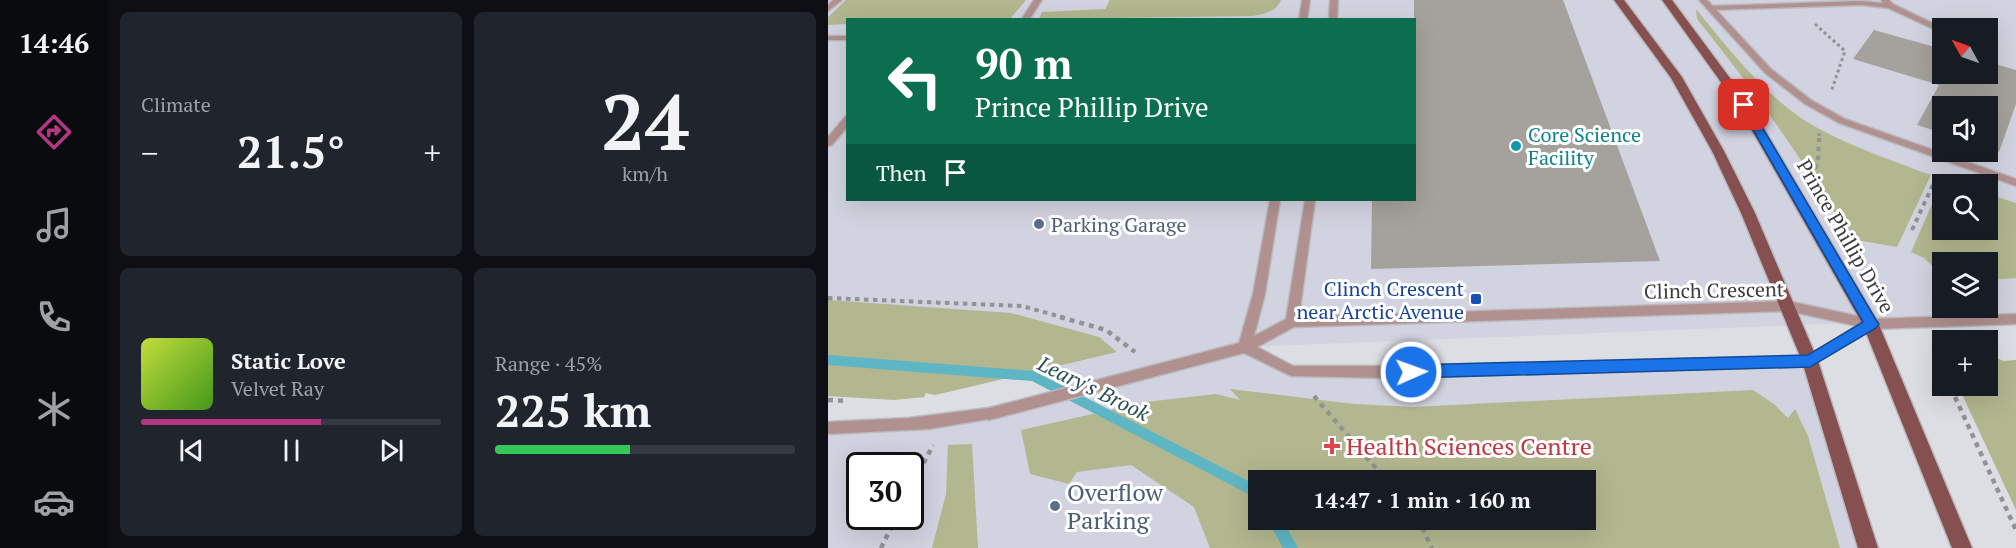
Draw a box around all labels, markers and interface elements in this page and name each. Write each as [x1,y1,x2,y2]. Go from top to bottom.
north arrow [1932,18,1998,84]
map controls [1932,18,1998,396]
text: 14:46 [19,25,89,61]
text: 90 m [975,35,1073,91]
icon: left [876,42,954,120]
text: 24 [601,69,689,172]
pin [1718,79,1769,130]
icon: arrive [1727,88,1760,121]
text: Prince Phillip Drive [975,89,1209,125]
text: Climate [141,91,211,118]
button: sound [1932,96,1998,162]
icon: directions [33,111,75,153]
text: 21.5° [237,121,345,181]
place label: Core Science Facility [1528,121,1641,171]
text: − [141,131,159,174]
text: + [423,131,441,174]
marker: Core Science Facility [1509,139,1523,153]
street label: Prince Phillip Drive [1791,154,1901,318]
icon: arrive [939,156,972,189]
text: Then [876,158,927,187]
text: km/h [622,160,668,187]
button: search [1932,174,1998,240]
icon: music [33,204,75,246]
place label: Parking Garage [1051,211,1187,238]
marker: Parking Garage [1032,217,1046,231]
button: layers [1932,252,1998,318]
place label: Clinch Crescent near Arctic Avenue [1296,275,1465,325]
street label: Clinch Crescent [1644,275,1785,305]
marker: Clinch Crescent near Arctic Avenue [1469,292,1483,306]
icon: phone [33,296,75,338]
button: + [1932,330,1998,396]
position arrow [1379,340,1443,404]
text: Static Love [231,346,346,375]
water label: Leary's Brook [1033,349,1155,427]
text: Range · 45% [495,350,602,377]
text: Velvet Ray [231,375,324,402]
text: 225 km [495,380,651,440]
icon: climate [33,388,75,430]
place label: Health Sciences Centre [1346,430,1592,462]
icon: previous [175,434,208,467]
icon: pause [275,434,308,467]
icon: next [375,434,408,467]
marker: Health Sciences Centre [1323,437,1341,455]
speed limit sign: 30 [846,452,924,530]
place label: Overflow Parking [1067,476,1163,536]
icon: car [33,481,75,523]
text: 14:47 · 1 min · 160 m [1313,485,1531,514]
marker: Overflow Parking [1048,499,1062,513]

